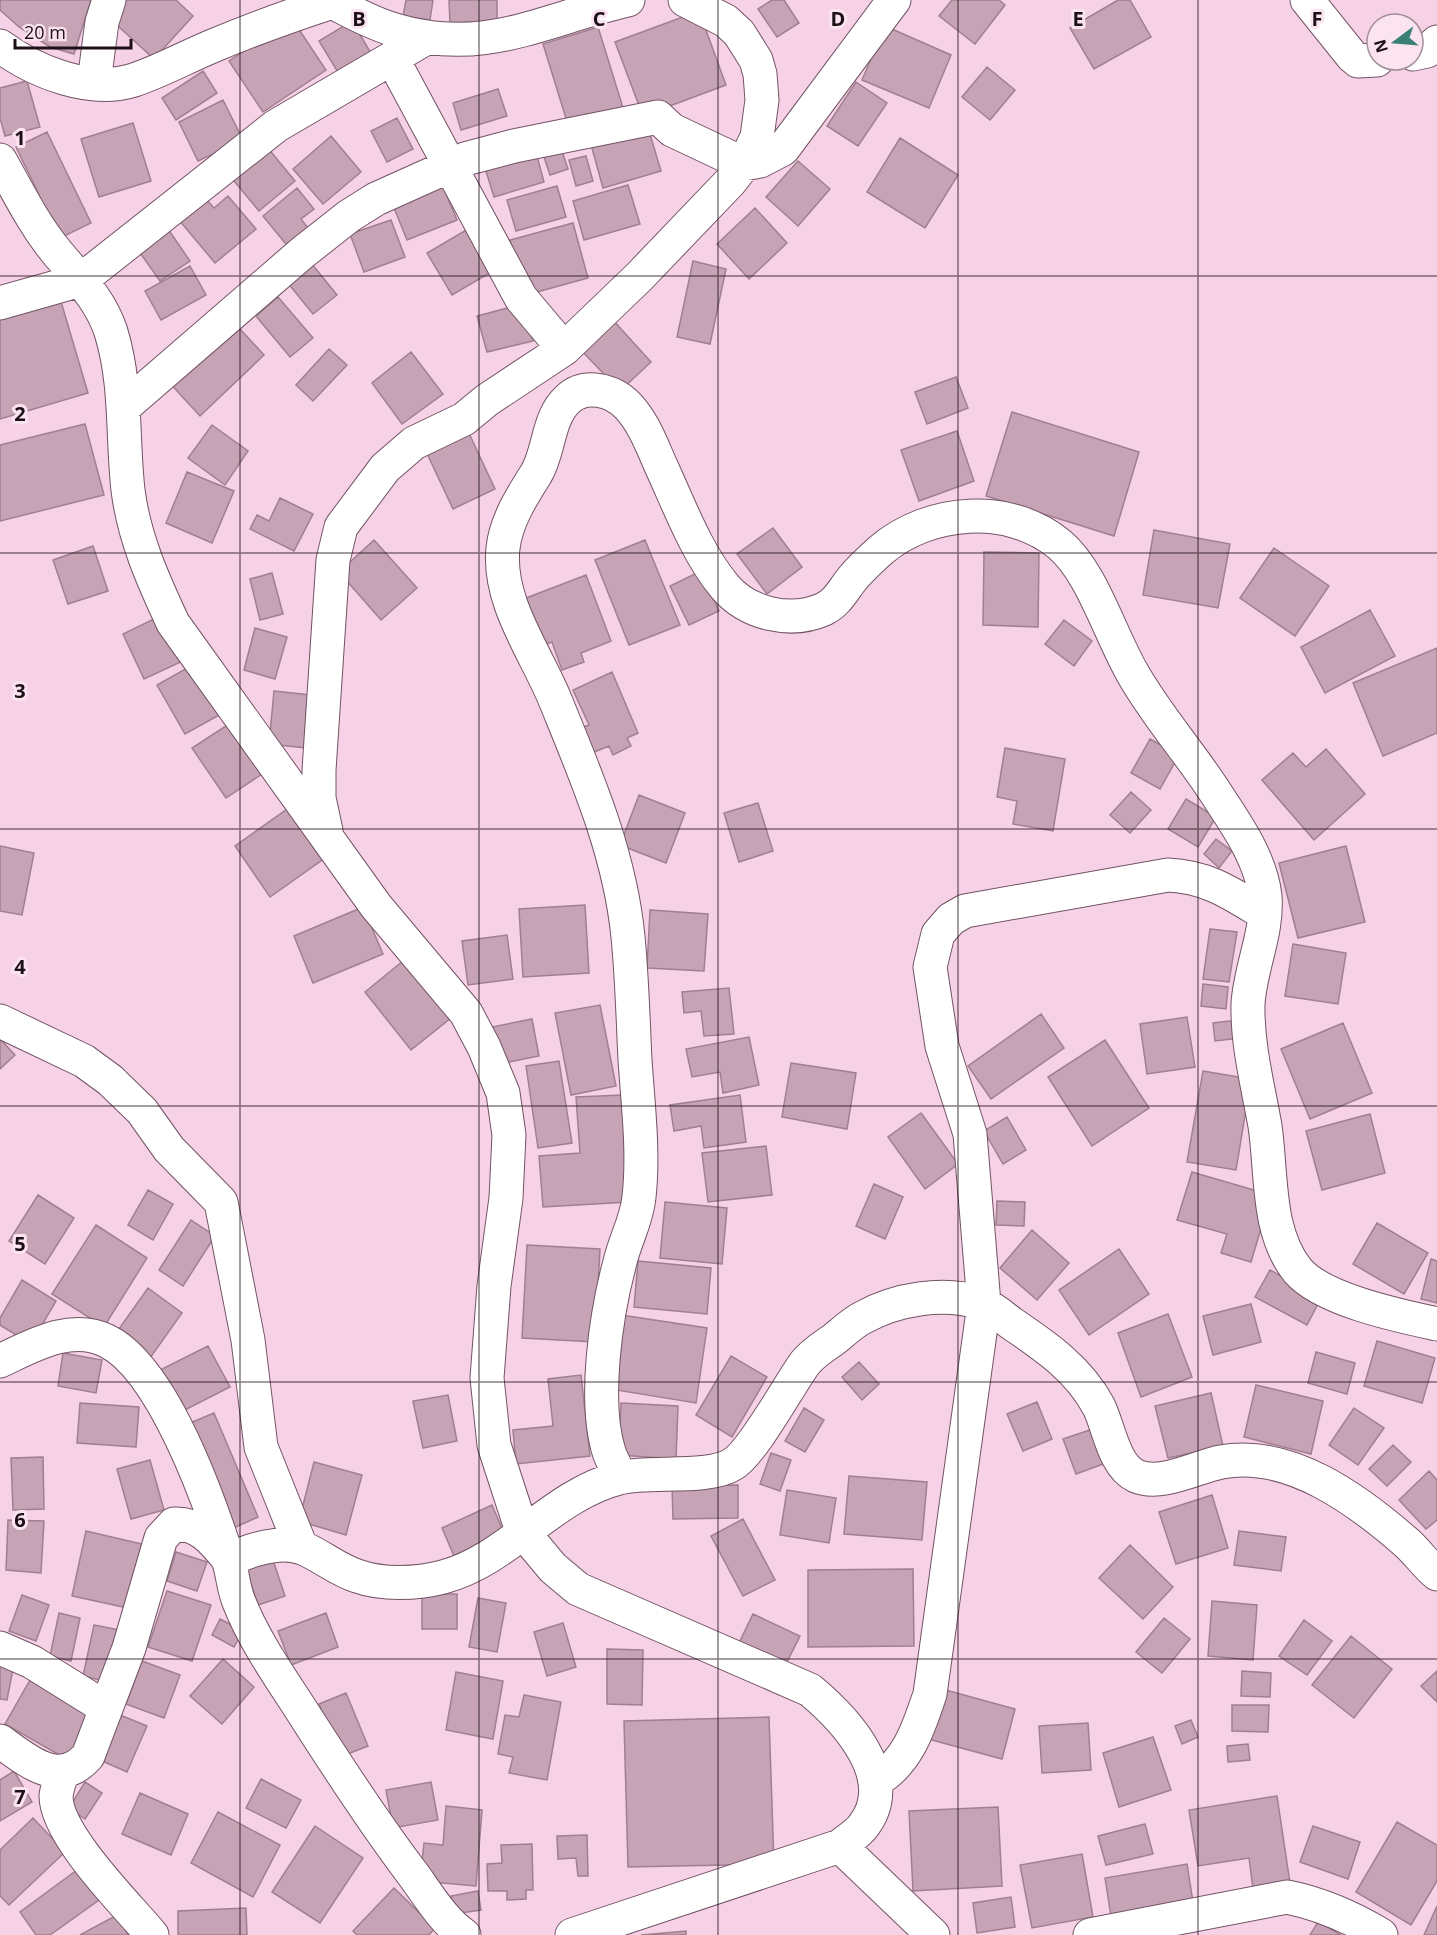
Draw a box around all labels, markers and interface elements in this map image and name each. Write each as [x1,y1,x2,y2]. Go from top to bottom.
text: B [352,5,366,32]
text: C [593,5,606,32]
text: D [831,5,845,32]
text: E [1072,5,1084,32]
text: F [1312,5,1322,32]
scale bar [15,12,130,50]
north arrow [1365,12,1425,72]
text: 20 m [24,20,66,44]
text: N [1368,37,1393,55]
text: 1 [14,124,26,151]
text: 2 [14,400,26,427]
text: 3 [14,677,26,704]
text: 4 [14,953,26,980]
text: 5 [14,1230,26,1257]
text: 6 [14,1506,26,1533]
text: 7 [14,1783,26,1810]

